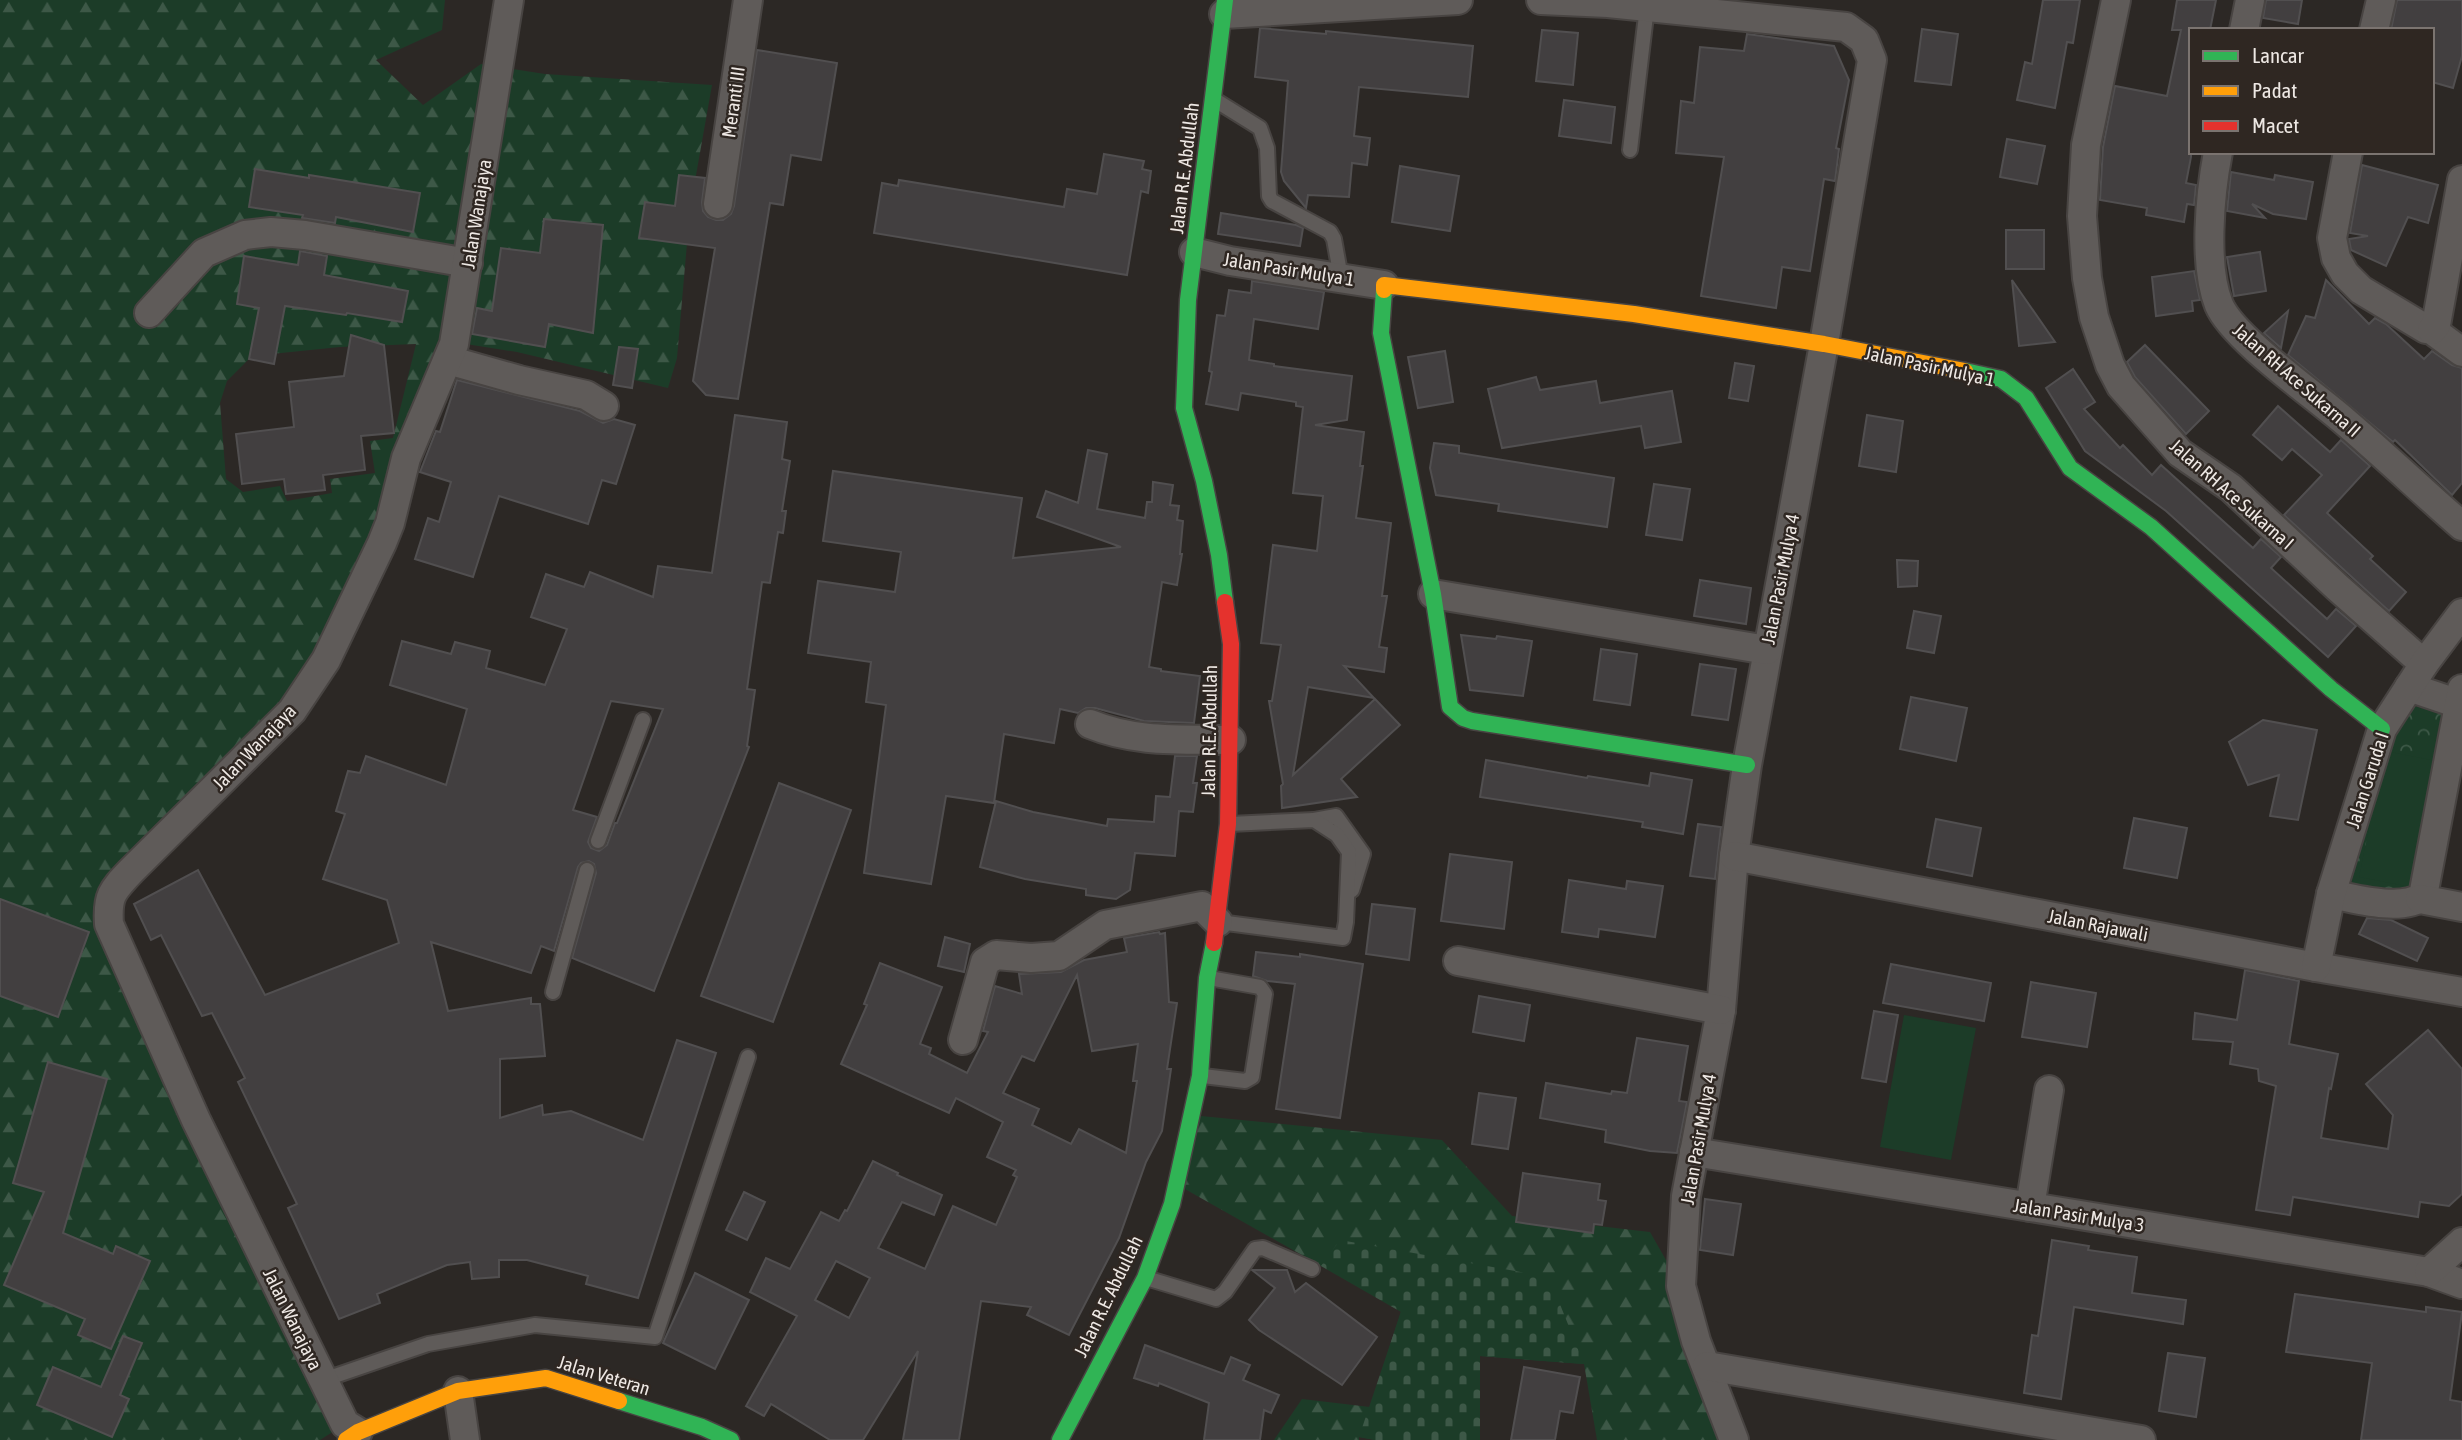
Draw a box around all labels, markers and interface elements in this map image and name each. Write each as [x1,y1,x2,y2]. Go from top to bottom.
legend [2189,28,2434,154]
text: Lancar [2252,43,2305,67]
street label: Meranti III [717,65,749,139]
text: Padat [2252,78,2297,102]
street label: Jalan R.E. Abdullah [1165,101,1203,235]
text: Macet [2252,113,2299,137]
street label: Jalan Wanajaya [457,158,495,270]
street label: Jalan Pasir Mulya 1 [1222,248,1356,290]
street label: Jalan RH Ace Sukarna II [2229,319,2365,441]
street label: Jalan Pasir Mulya 1 [1863,341,1997,391]
street label: Jalan RH Ace Sukarna I [2166,434,2298,554]
street label: Jalan Pasir Mulya 4 [1757,512,1803,646]
street label: Jalan R.E. Abdullah [1197,665,1221,797]
street label: Jalan Wanajaya [208,700,300,794]
street label: Jalan Garuda I [2341,729,2393,831]
street label: Jalan Rajawali [2046,905,2150,945]
street label: Jalan Pasir Mulya 4 [1676,1072,1720,1206]
street label: Jalan Pasir Mulya 3 [2012,1194,2146,1236]
street label: Jalan R.E. Abdullah [1069,1232,1147,1360]
street label: Jalan Wanajaya [259,1265,327,1373]
street label: Jalan Veteran [555,1351,653,1399]

